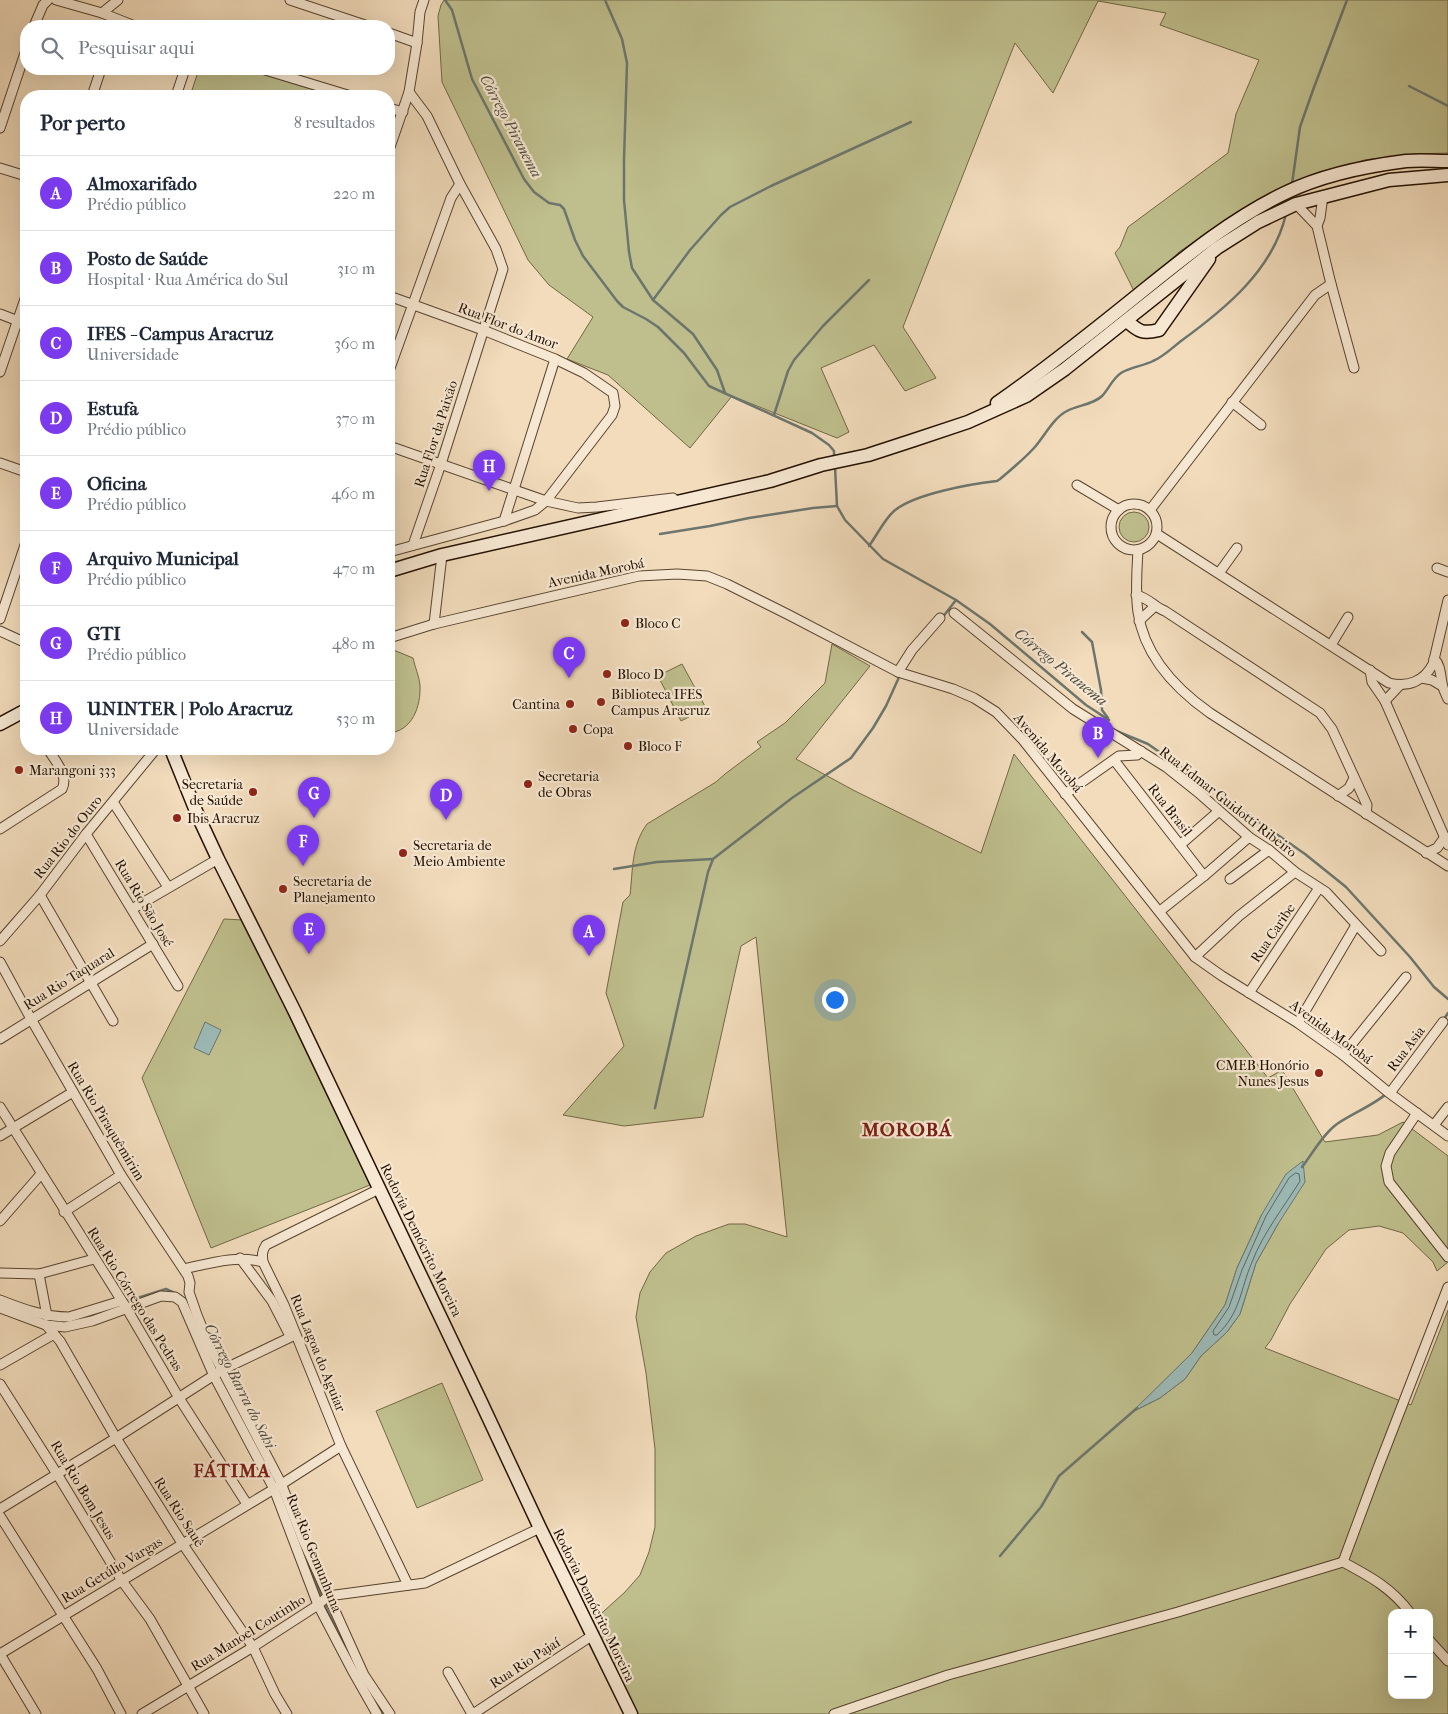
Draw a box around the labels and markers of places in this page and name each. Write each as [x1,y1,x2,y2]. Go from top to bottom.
pin: H [473,450,505,491]
place label: Bloco C [635,615,681,632]
marker: Bloco C [619,617,631,629]
pin: C [553,637,585,678]
place label: Bloco D [617,666,664,683]
marker: Bloco D [601,668,613,680]
place label: Biblioteca IFES Campus Aracruz [611,686,710,719]
place label: Cantina [512,696,561,713]
marker: Biblioteca IFES Campus Aracruz [595,696,607,708]
marker: Cantina [564,698,576,710]
pin: B [1082,717,1114,758]
place label: Copa [583,721,614,738]
marker: Copa [567,723,579,735]
place label: Bloco F [638,738,682,755]
marker: Bloco F [622,740,634,752]
place label: Marangoni 333 [29,762,116,779]
marker: Marangoni 333 [13,764,25,776]
place label: Secretaria de Obras [538,768,600,801]
place label: Secretaria de Saúde [182,776,244,809]
pin: G [298,777,330,818]
marker: Secretaria de Obras [522,778,534,790]
pin: D [430,779,462,820]
marker: Secretaria de Saúde [247,786,259,798]
place label: Ibis Aracruz [187,810,260,827]
marker: Ibis Aracruz [171,812,183,824]
pin: F [287,825,319,866]
place label: Secretaria de Meio Ambiente [413,837,506,870]
marker: Secretaria de Meio Ambiente [397,847,409,859]
place label: Secretaria de Planejamento [293,873,375,906]
marker: Secretaria de Planejamento [277,883,289,895]
pin: E [293,913,325,954]
pin: A [573,915,605,956]
place label: CMEB Honório Nunes Jesus [1216,1057,1309,1090]
marker: CMEB Honório Nunes Jesus [1313,1067,1325,1079]

